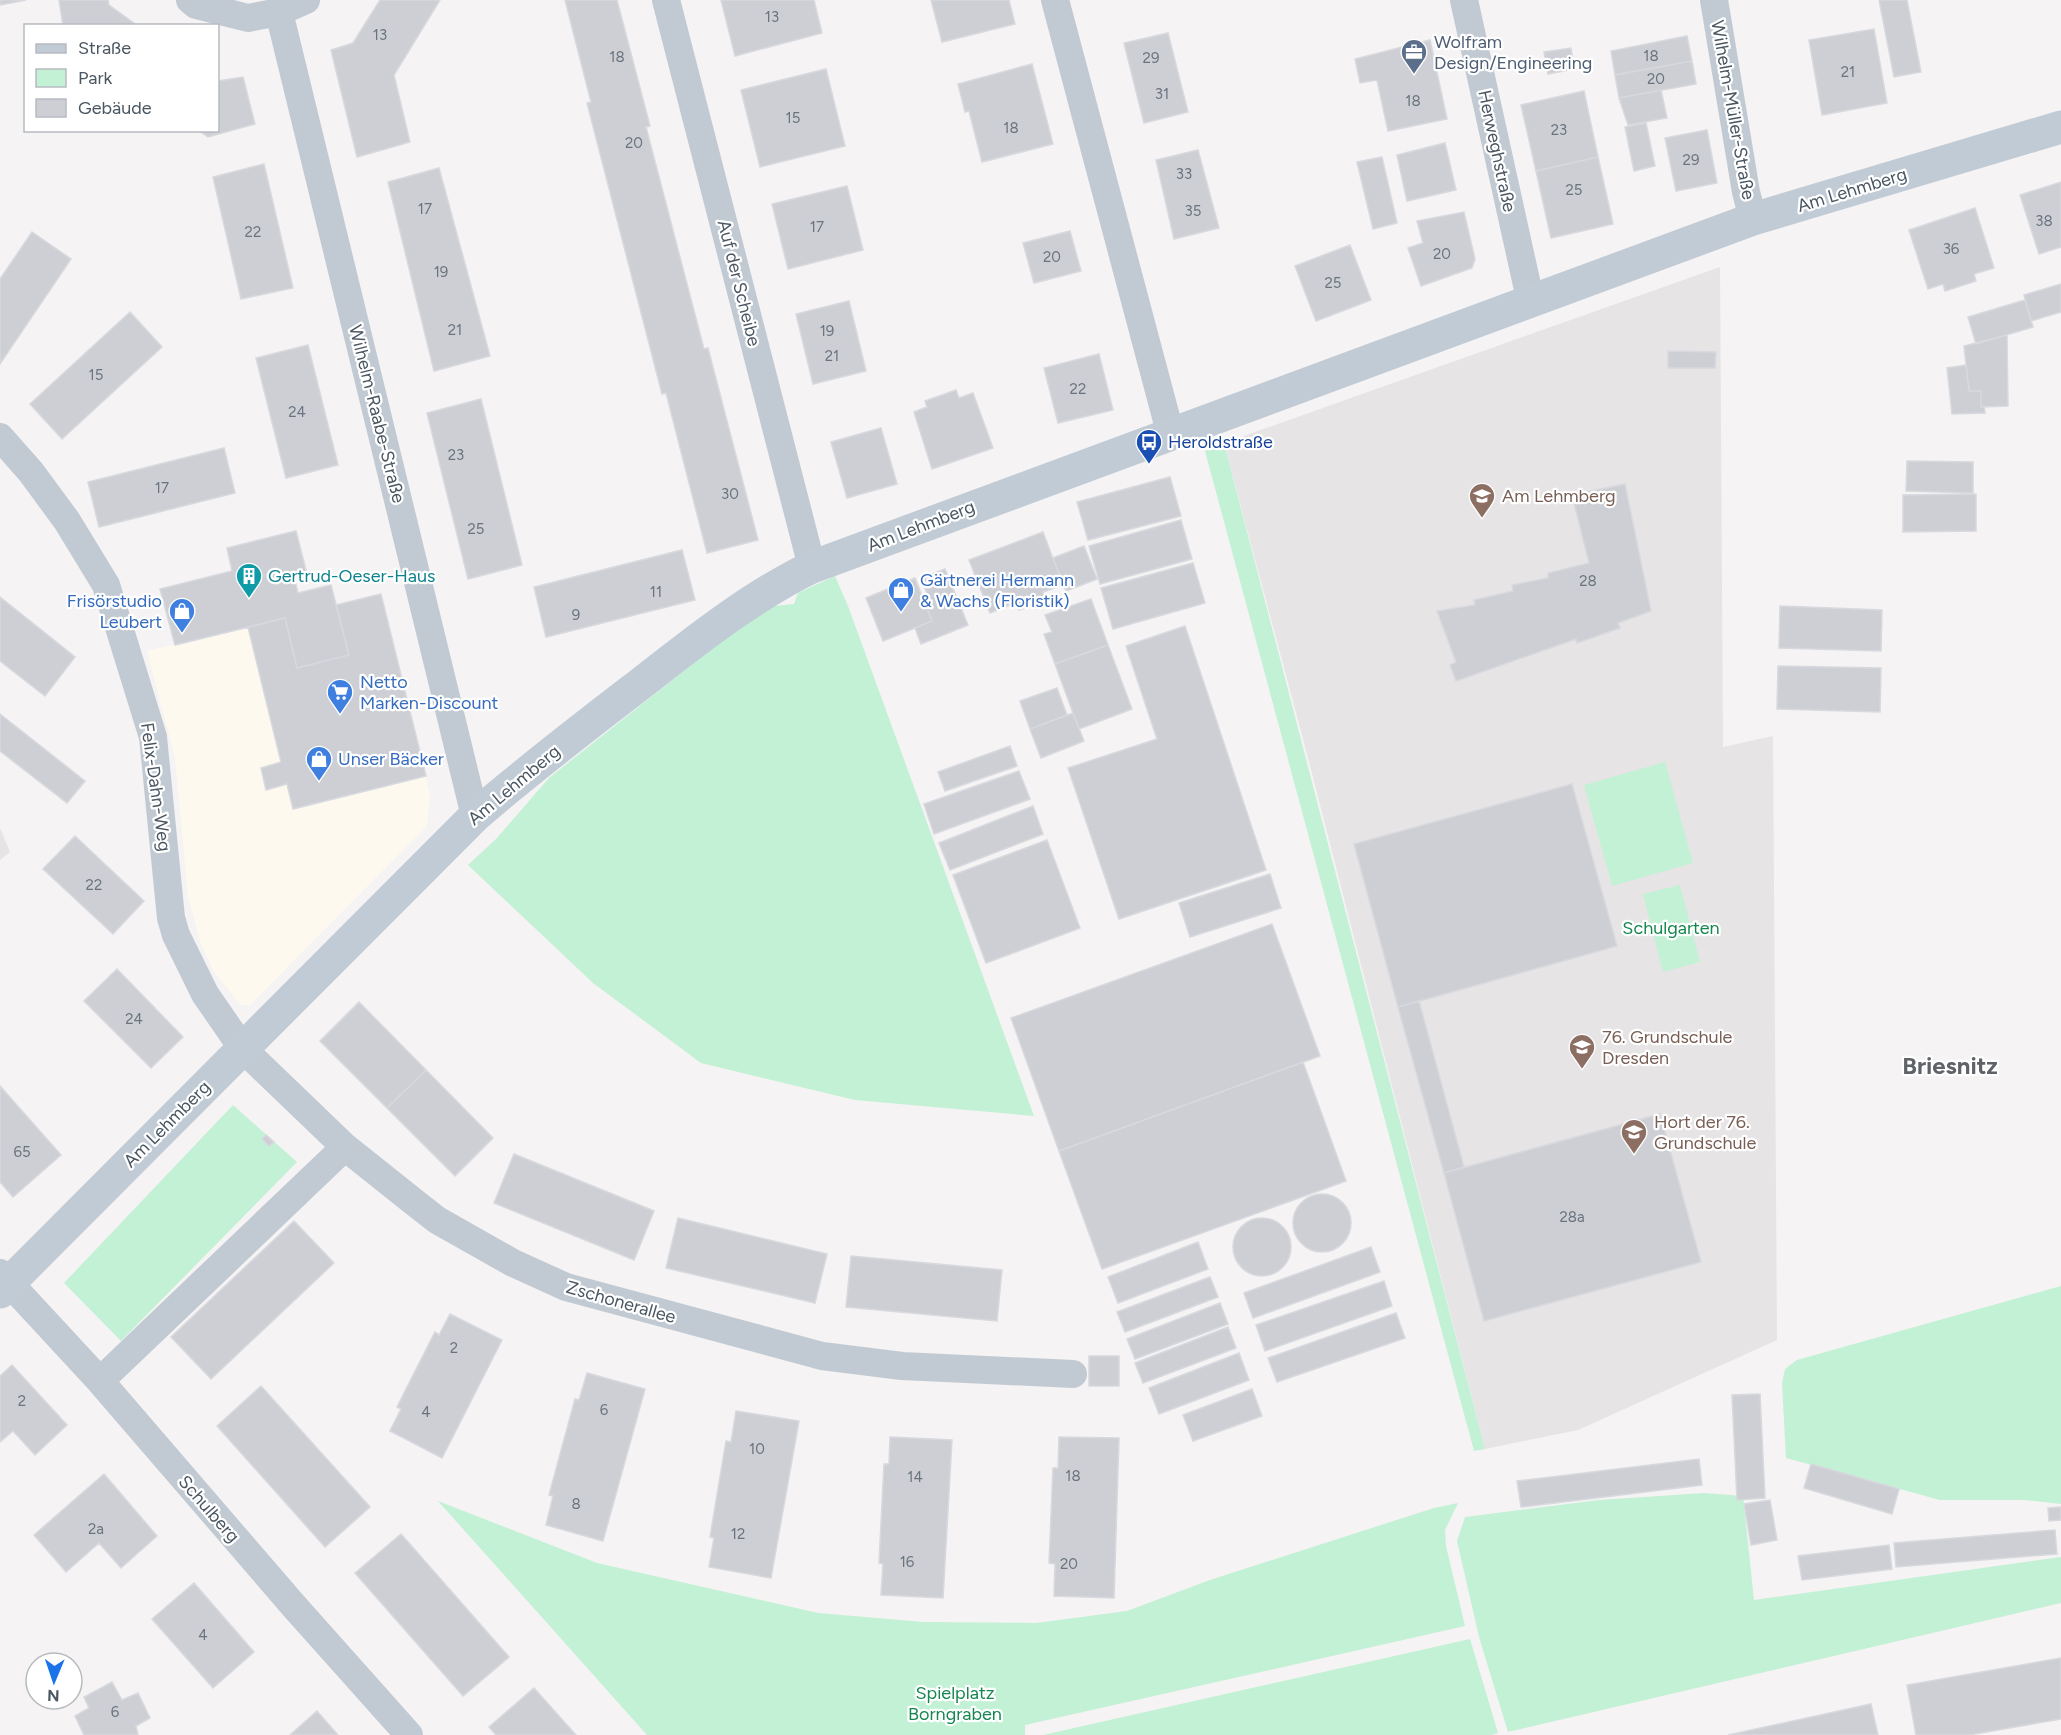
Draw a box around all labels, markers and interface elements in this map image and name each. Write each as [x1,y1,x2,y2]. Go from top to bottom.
house number: 13 [765,8,779,26]
street label: Wilhelm-Müller-Straße [1706,19,1760,202]
legend [24,24,219,132]
house number: 13 [373,26,387,44]
place label: Wolfram Design/Engineering [1434,31,1592,74]
text: Straße [78,37,131,59]
office icon: Wolfram Design/Engineering [1399,37,1429,75]
house number: 18 [1643,47,1659,65]
house number: 18 [609,48,625,66]
house number: 29 [1143,49,1159,67]
house number: 21 [1841,63,1855,81]
text: Park [78,67,113,89]
house number: 20 [1647,70,1665,88]
house number: 31 [1155,85,1169,103]
street label: Herweghstraße [1473,88,1521,214]
house number: 18 [1405,92,1421,110]
text: Gebäude [78,97,152,119]
house number: 15 [786,109,800,127]
house number: 18 [1003,119,1019,137]
house number: 23 [1551,121,1567,139]
house number: 20 [625,134,643,152]
house number: 29 [1683,151,1699,169]
street label: Am Lehmberg [1794,163,1910,217]
house number: 33 [1176,165,1192,183]
house number: 25 [1565,181,1583,199]
house number: 17 [418,200,432,218]
house number: 35 [1185,202,1201,220]
house number: 38 [2035,212,2053,230]
street label: Auf der Scheibe [713,218,765,349]
house number: 17 [810,218,824,236]
house number: 22 [245,223,261,241]
house number: 36 [1943,240,1960,258]
house number: 20 [1433,245,1451,263]
house number: 20 [1043,248,1061,266]
house number: 19 [434,263,448,281]
house number: 25 [1324,274,1342,292]
house number: 21 [448,321,462,339]
house number: 19 [820,322,834,340]
street label: Wilhelm-Raabe-Straße [344,323,410,505]
house number: 21 [825,347,839,365]
house number: 15 [89,366,103,384]
house number: 22 [1070,380,1086,398]
house number: 24 [288,403,306,421]
bus stop icon: Heroldstraße [1134,427,1164,465]
place label: Heroldstraße [1168,431,1273,453]
house number: 23 [448,446,464,464]
house number: 17 [155,479,169,497]
school or university icon: Am Lehmberg [1467,481,1497,519]
house number: 30 [721,485,739,503]
place label: Am Lehmberg [1502,485,1616,507]
street label: Am Lehmberg [864,495,978,557]
house number: 25 [467,520,485,538]
building icon: Gertrud-Oeser-Haus [234,561,264,599]
place label: Gertrud-Oeser-Haus [268,565,435,587]
place label: Gärtnerei Hermann & Wachs (Floristik) [920,569,1074,612]
house number: 28 [1579,572,1597,590]
shop icon: Gärtnerei Hermann & Wachs (Floristik) [886,575,916,613]
house number: 11 [650,583,662,601]
place label: Frisörstudio Leubert [67,590,162,633]
shop icon: Frisörstudio Leubert [167,596,197,634]
house number: 9 [572,606,580,624]
place label: Netto Marken-Discount [360,671,499,714]
supermarket icon: Netto Marken-Discount [325,677,355,715]
street label: Felix-Dahn-Weg [136,721,176,853]
street label: Am Lehmberg [463,740,565,830]
shop icon: Unser Bäcker [304,744,334,782]
place label: Unser Bäcker [338,748,444,770]
house number: 22 [86,876,102,894]
park label: Schulgarten [1622,917,1720,939]
house number: 24 [125,1010,143,1028]
place label: 76. Grundschule Dresden [1602,1026,1733,1069]
school or university icon: 76. Grundschule Dresden [1567,1032,1597,1070]
district label: Briesnitz [1902,1051,1998,1080]
street label: Am Lehmberg [119,1076,215,1172]
place label: Hort der 76. Grundschule [1654,1111,1757,1154]
school or university icon: Hort der 76. Grundschule [1619,1117,1649,1155]
house number: 65 [13,1143,31,1161]
house number: 28a [1559,1208,1585,1226]
street label: Zschonerallee [564,1276,678,1328]
house number: 2 [450,1339,458,1357]
house number: 2 [18,1392,26,1410]
house number: 6 [600,1401,609,1419]
house number: 4 [421,1403,431,1421]
house number: 10 [749,1440,765,1458]
house number: 18 [1065,1467,1081,1485]
house number: 14 [907,1468,923,1486]
street label: Schulberg [174,1471,244,1547]
house number: 8 [571,1495,581,1513]
house number: 2a [88,1520,104,1538]
house number: 12 [731,1525,745,1543]
house number: 16 [900,1553,915,1571]
house number: 20 [1060,1555,1078,1573]
house number: 4 [198,1626,208,1644]
north arrow [24,1651,84,1711]
park label: Spielplatz Borngraben [908,1682,1002,1725]
text: N [47,1686,60,1705]
house number: 6 [111,1703,120,1721]

